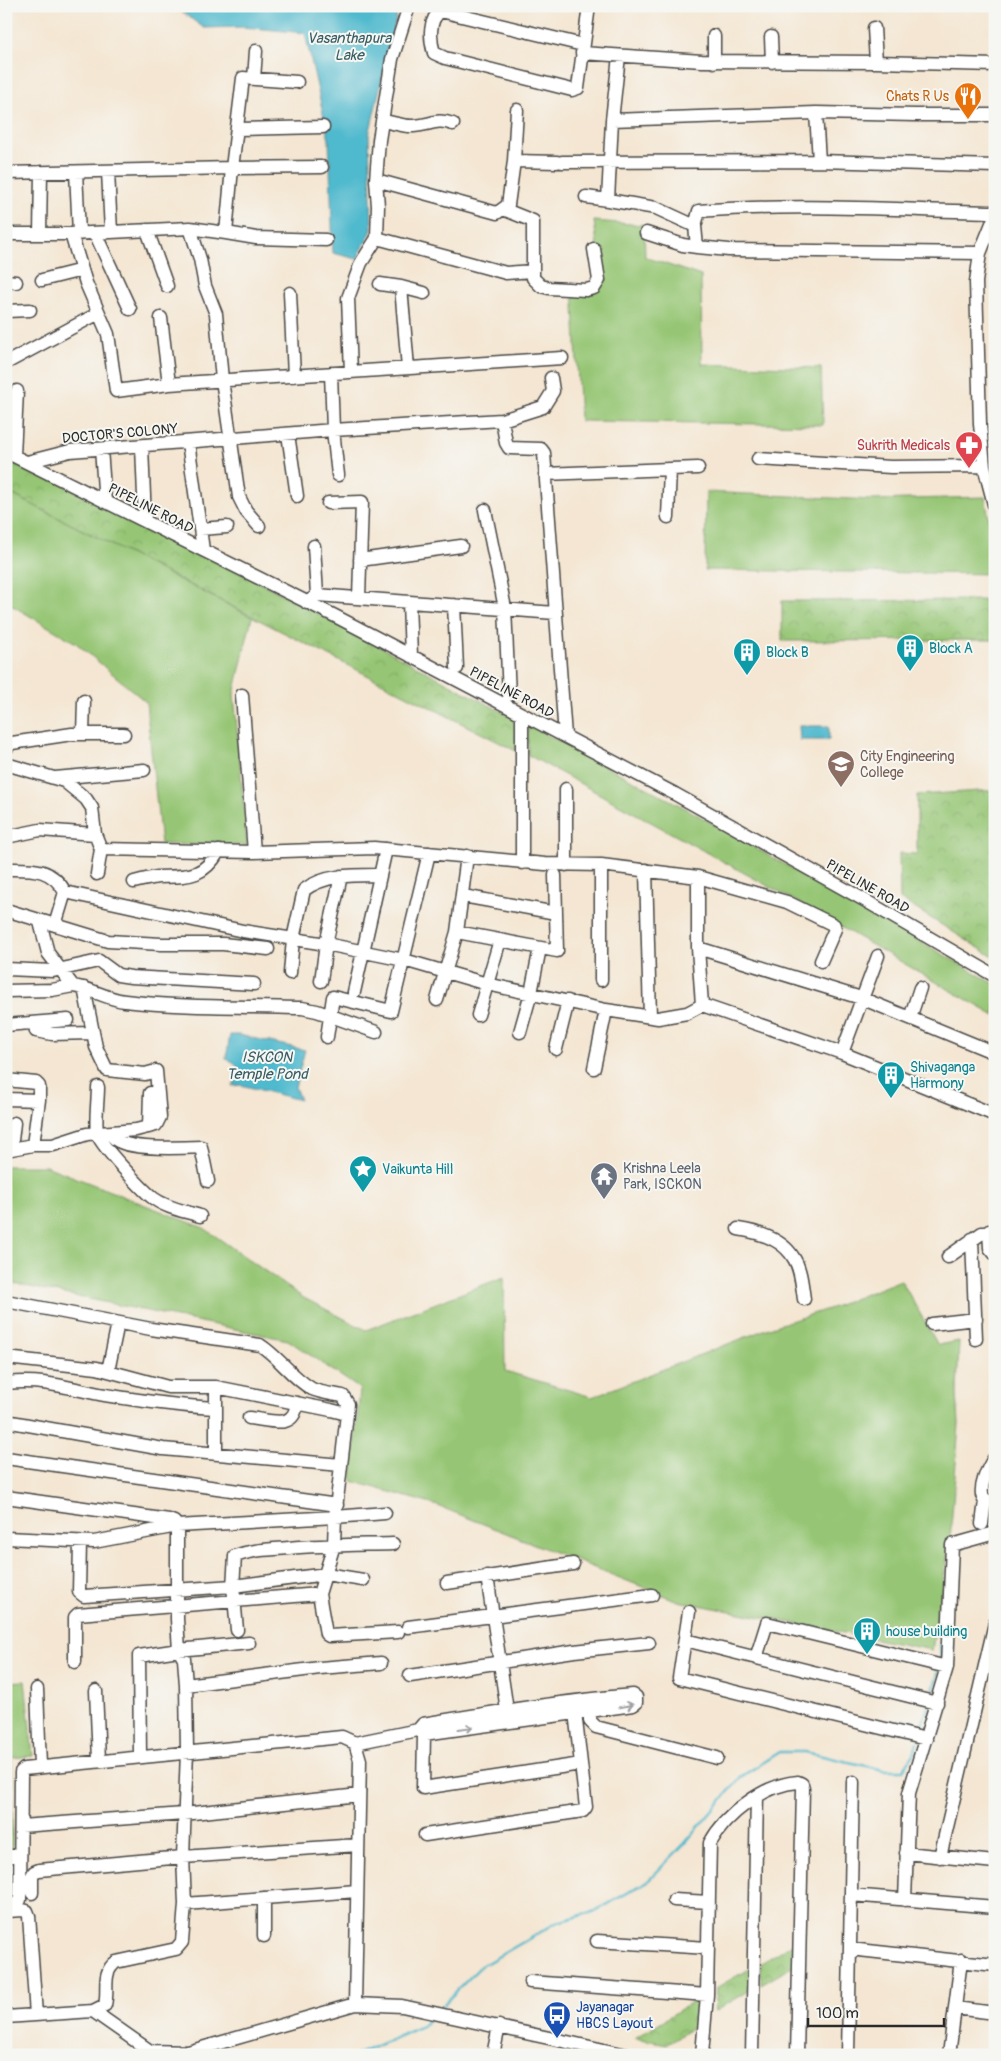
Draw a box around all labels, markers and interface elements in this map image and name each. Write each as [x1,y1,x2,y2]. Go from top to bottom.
water label: Vasanthapura Lake [307,29,392,65]
restaurant icon: Chats R Us [953,81,983,120]
place label: Chats R Us [886,88,950,105]
street label: DOCTOR'S COLONY [61,420,179,447]
pharmacy icon: Sukrith Medicals [954,430,984,469]
place label: Sukrith Medicals [857,437,951,454]
street label: PIPELINE ROAD [105,480,196,537]
building icon: Block A [895,633,925,672]
building icon: Block B [732,637,762,676]
place label: Block A [929,640,973,657]
place label: Block B [766,644,809,661]
street label: PIPELINE ROAD [467,663,557,722]
place label: City Engineering College [860,748,954,781]
school or university icon: City Engineering College [826,749,856,788]
street label: PIPELINE ROAD [823,856,913,917]
water label: ISKCON Temple Pond [226,1048,309,1084]
place label: Shivaganga Harmony [910,1059,975,1092]
building icon: Shivaganga Harmony [876,1060,906,1099]
place icon: Vaikunta Hill [348,1154,378,1193]
place label: Krishna Leela Park, ISCKON [623,1160,702,1193]
place label: Vaikunta Hill [382,1161,453,1178]
temple icon: Krishna Leela Park, ISCKON [589,1161,619,1200]
building icon: house building [852,1616,882,1655]
place label: house building [886,1623,967,1640]
one-way arrow [618,1700,634,1710]
one-way arrow [457,1723,473,1733]
scale bar [808,1996,945,2028]
place label: Jayanagar HBCS Layout [576,1999,654,2032]
bus stop icon: Jayanagar HBCS Layout [542,2000,572,2039]
text: 100 m [816,2004,859,2023]

